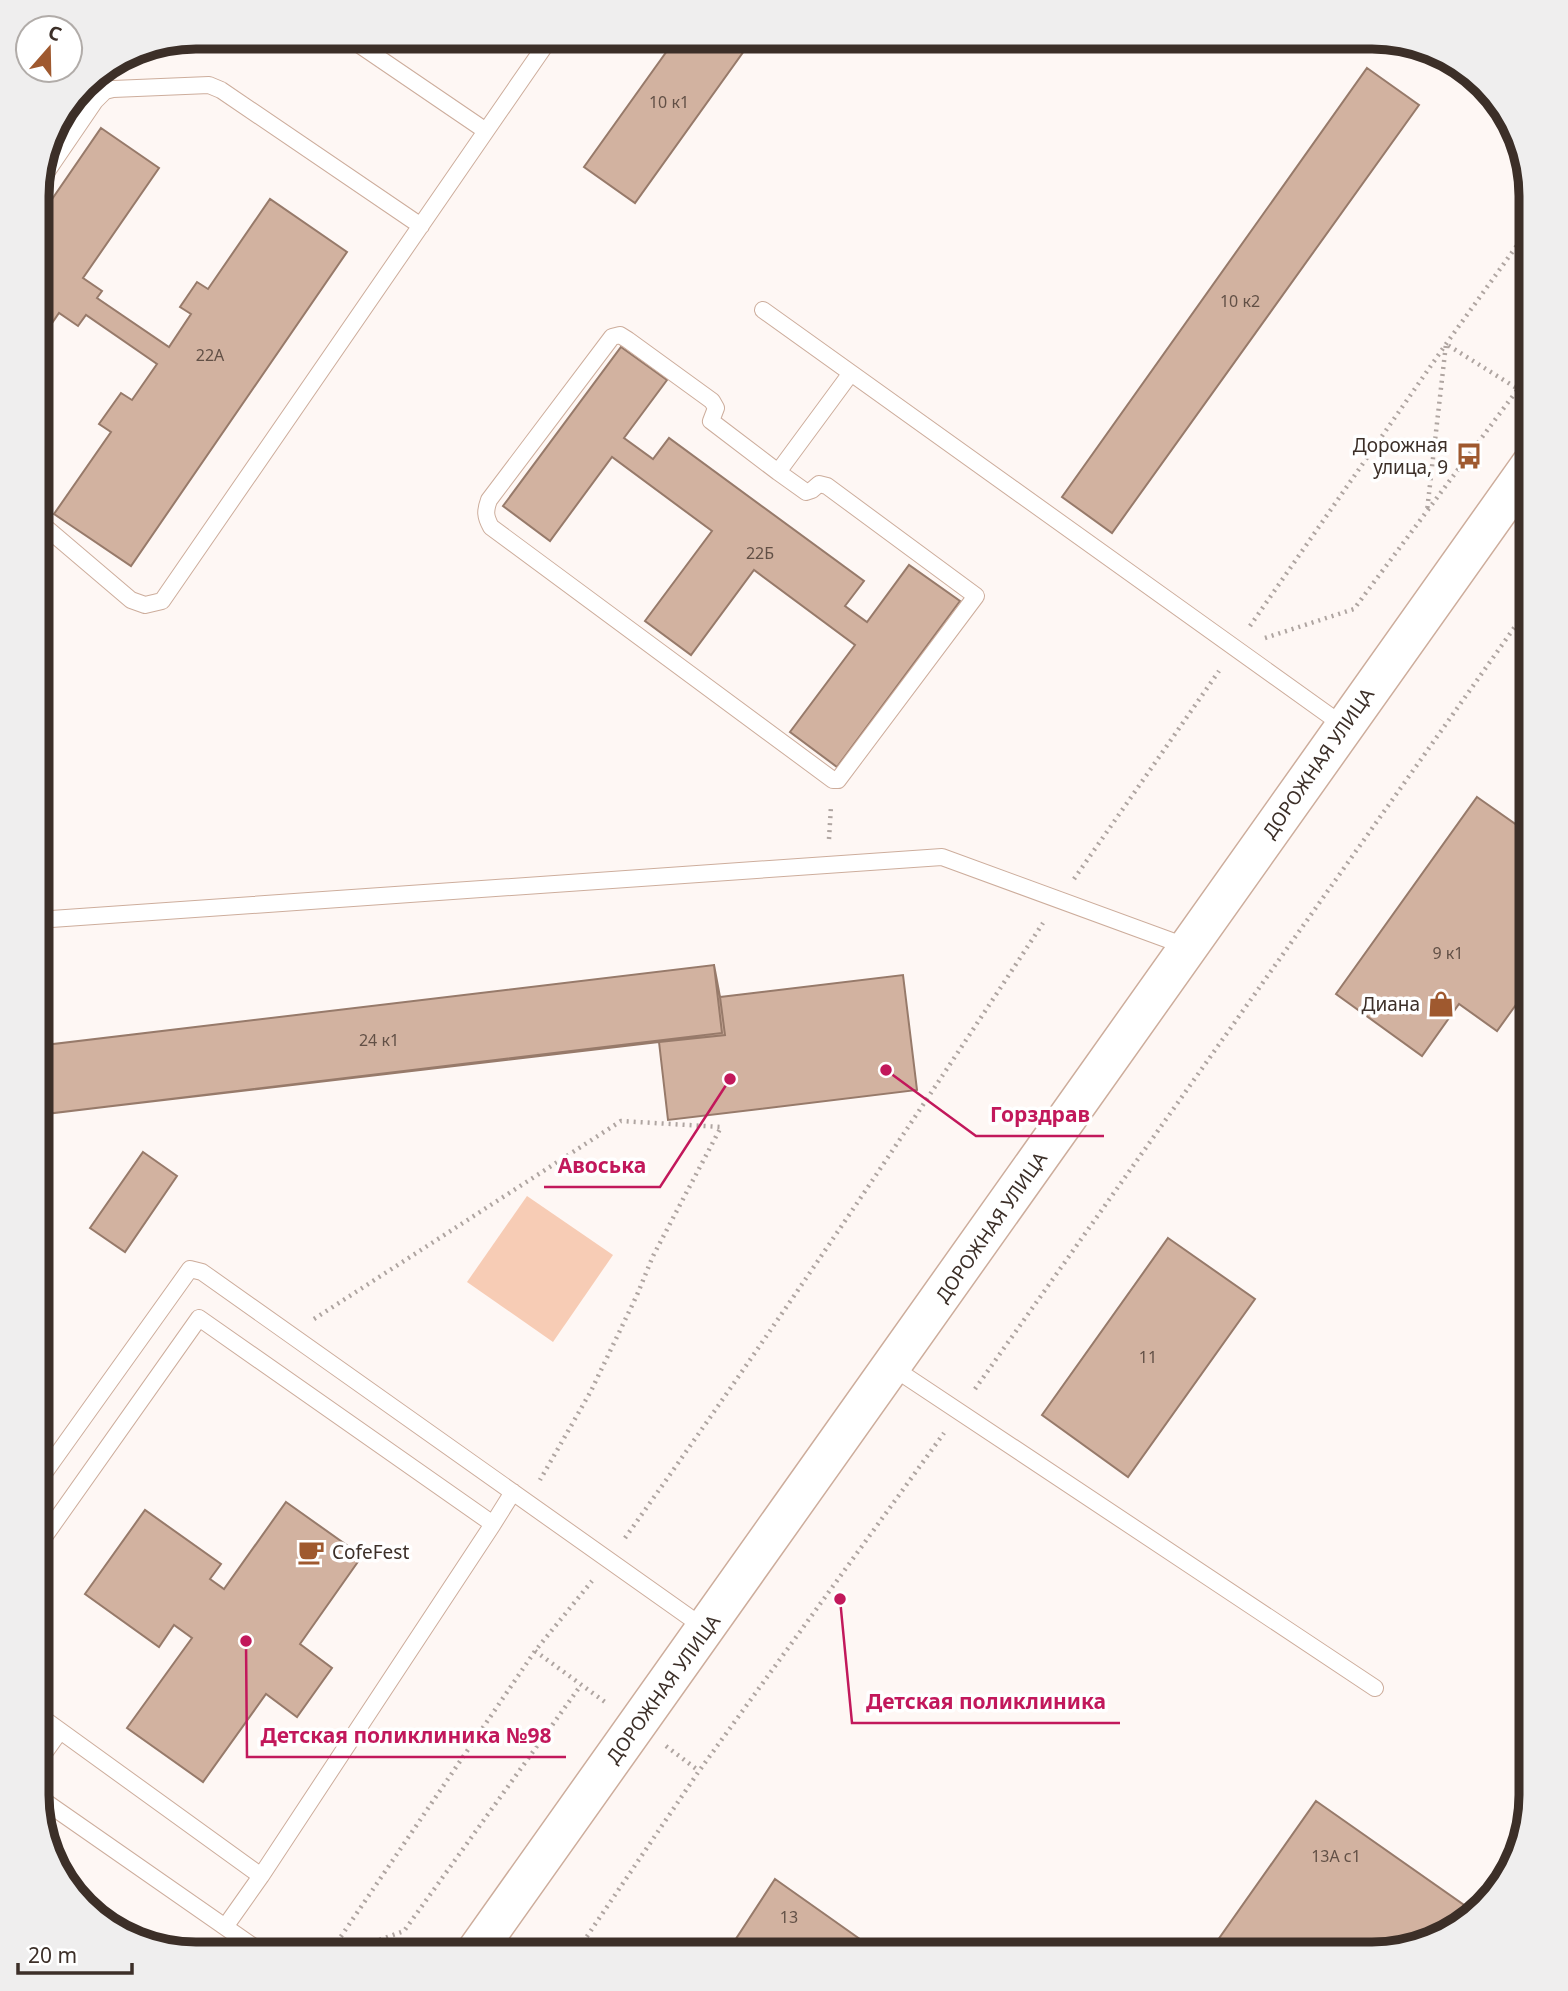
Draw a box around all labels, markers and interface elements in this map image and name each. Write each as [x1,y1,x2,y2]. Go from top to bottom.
north arrow [14,14,84,84]
text: С [45,19,65,47]
house number: 10 к1 [649,91,689,113]
house number: 10 к2 [1220,290,1260,312]
house number: 22А [196,344,225,366]
place label: Дорожная улица, 9 [1353,432,1448,480]
bus stop icon: Дорожная улица, 9 [1454,441,1484,471]
house number: 22Б [746,542,774,564]
street label: ДОРОЖНАЯ УЛИЦА [1256,682,1380,843]
house number: 9 к1 [1433,942,1463,964]
shop icon: Диана [1426,989,1456,1019]
place label: Диана [1362,991,1420,1017]
house number: 24 к1 [359,1029,399,1051]
callout: Горздрав [976,1094,1104,1136]
text: Горздрав [990,1100,1090,1128]
callout: Авоська [544,1145,660,1187]
street label: ДОРОЖНАЯ УЛИЦА [929,1146,1053,1307]
text: Авоська [558,1151,646,1179]
house number: 11 [1139,1346,1157,1368]
cafe icon: CofeFest [296,1537,326,1567]
place label: CofeFest [332,1539,409,1565]
street label: ДОРОЖНАЯ УЛИЦА [600,1609,726,1769]
callout: Детская поликлиника [852,1681,1120,1723]
text: Детская поликлиника [866,1687,1106,1715]
callout: Детская поликлиника №98 [247,1715,566,1757]
text: Детская поликлиника №98 [260,1721,552,1749]
house number: 13А с1 [1311,1845,1361,1867]
house number: 13 [780,1906,798,1928]
scale bar [18,1932,131,1976]
text: 20 m [28,1941,77,1969]

